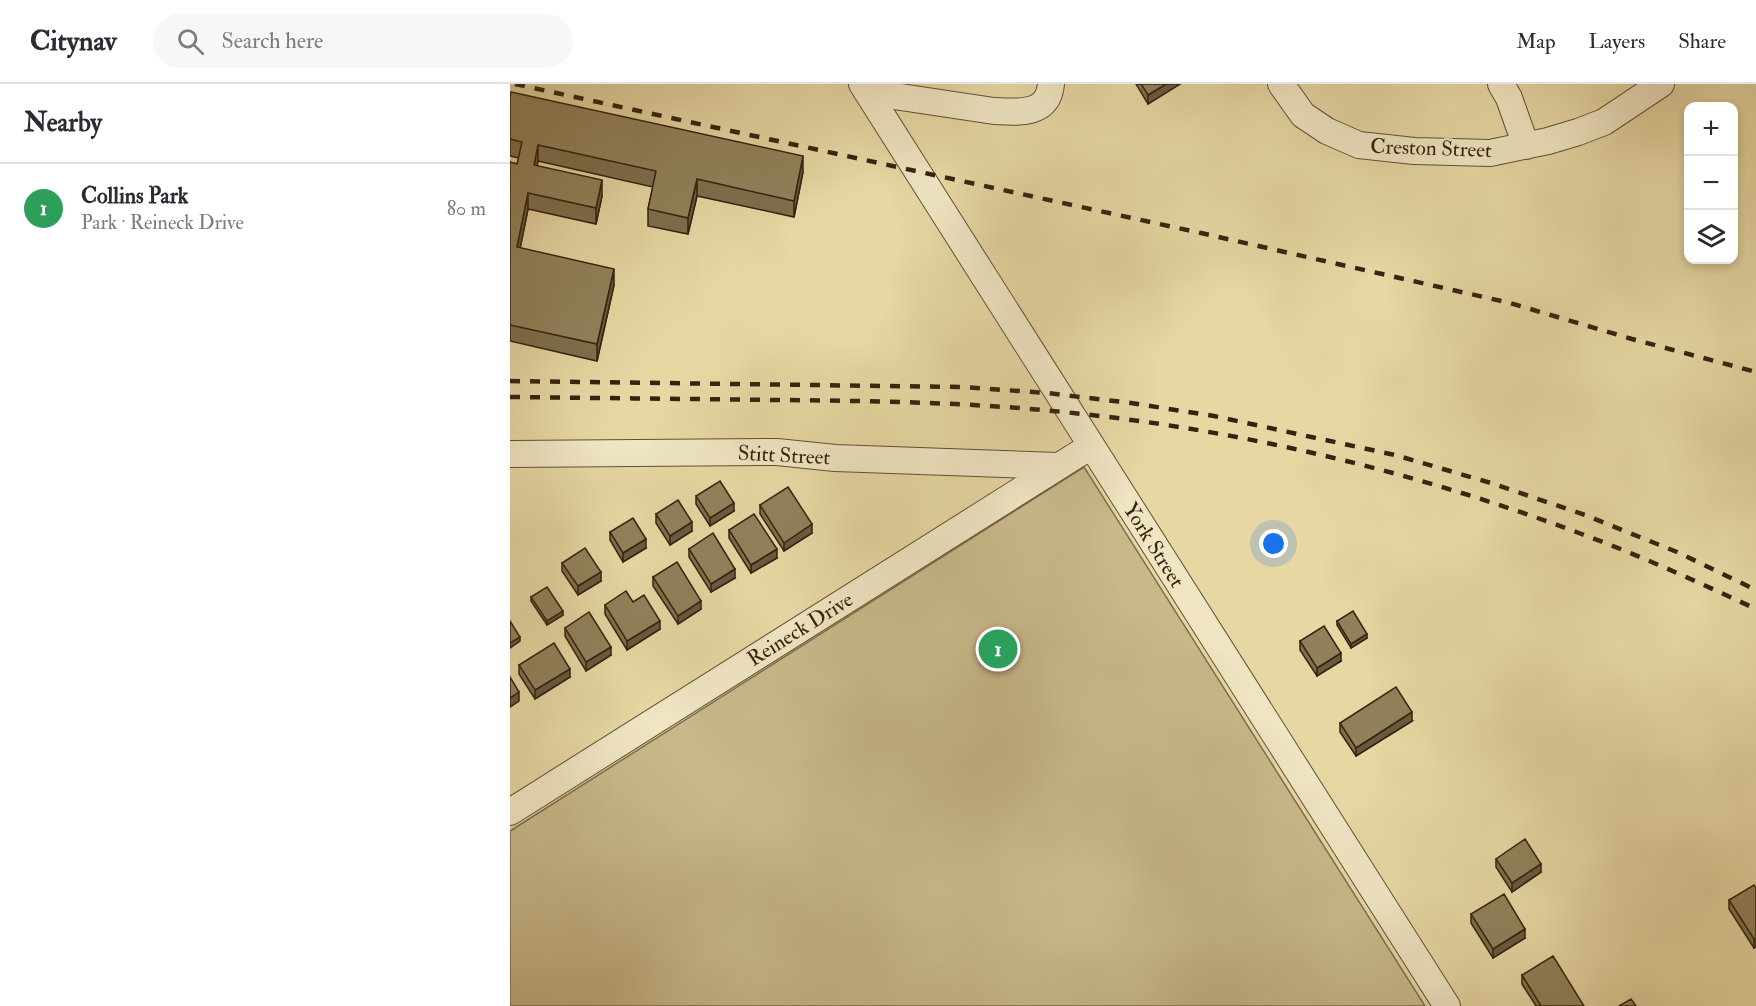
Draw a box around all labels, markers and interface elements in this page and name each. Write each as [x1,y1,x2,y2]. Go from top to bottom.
search box [153,14,573,68]
text: Citynav [30,24,117,59]
icon: search [174,25,207,58]
text: Search here [222,27,323,55]
text: Map [1516,28,1556,55]
text: Layers [1589,28,1645,55]
text: Share [1678,28,1726,55]
map controls [1684,102,1738,264]
button: + [1684,102,1738,156]
text: Nearby [24,107,102,139]
street label: Creston Street [1370,133,1492,164]
button: − [1684,156,1738,210]
text: Collins Park [81,182,188,210]
text: 1 [40,196,47,221]
text: 80 m [447,196,486,221]
text: Park · Reineck Drive [81,210,244,235]
button: layers [1684,210,1738,264]
street label: Stitt Street [737,440,831,471]
street label: York Street [1117,498,1190,593]
your location [1259,529,1288,558]
street label: Reineck Drive [742,586,858,673]
pin: 1 [978,626,1018,672]

